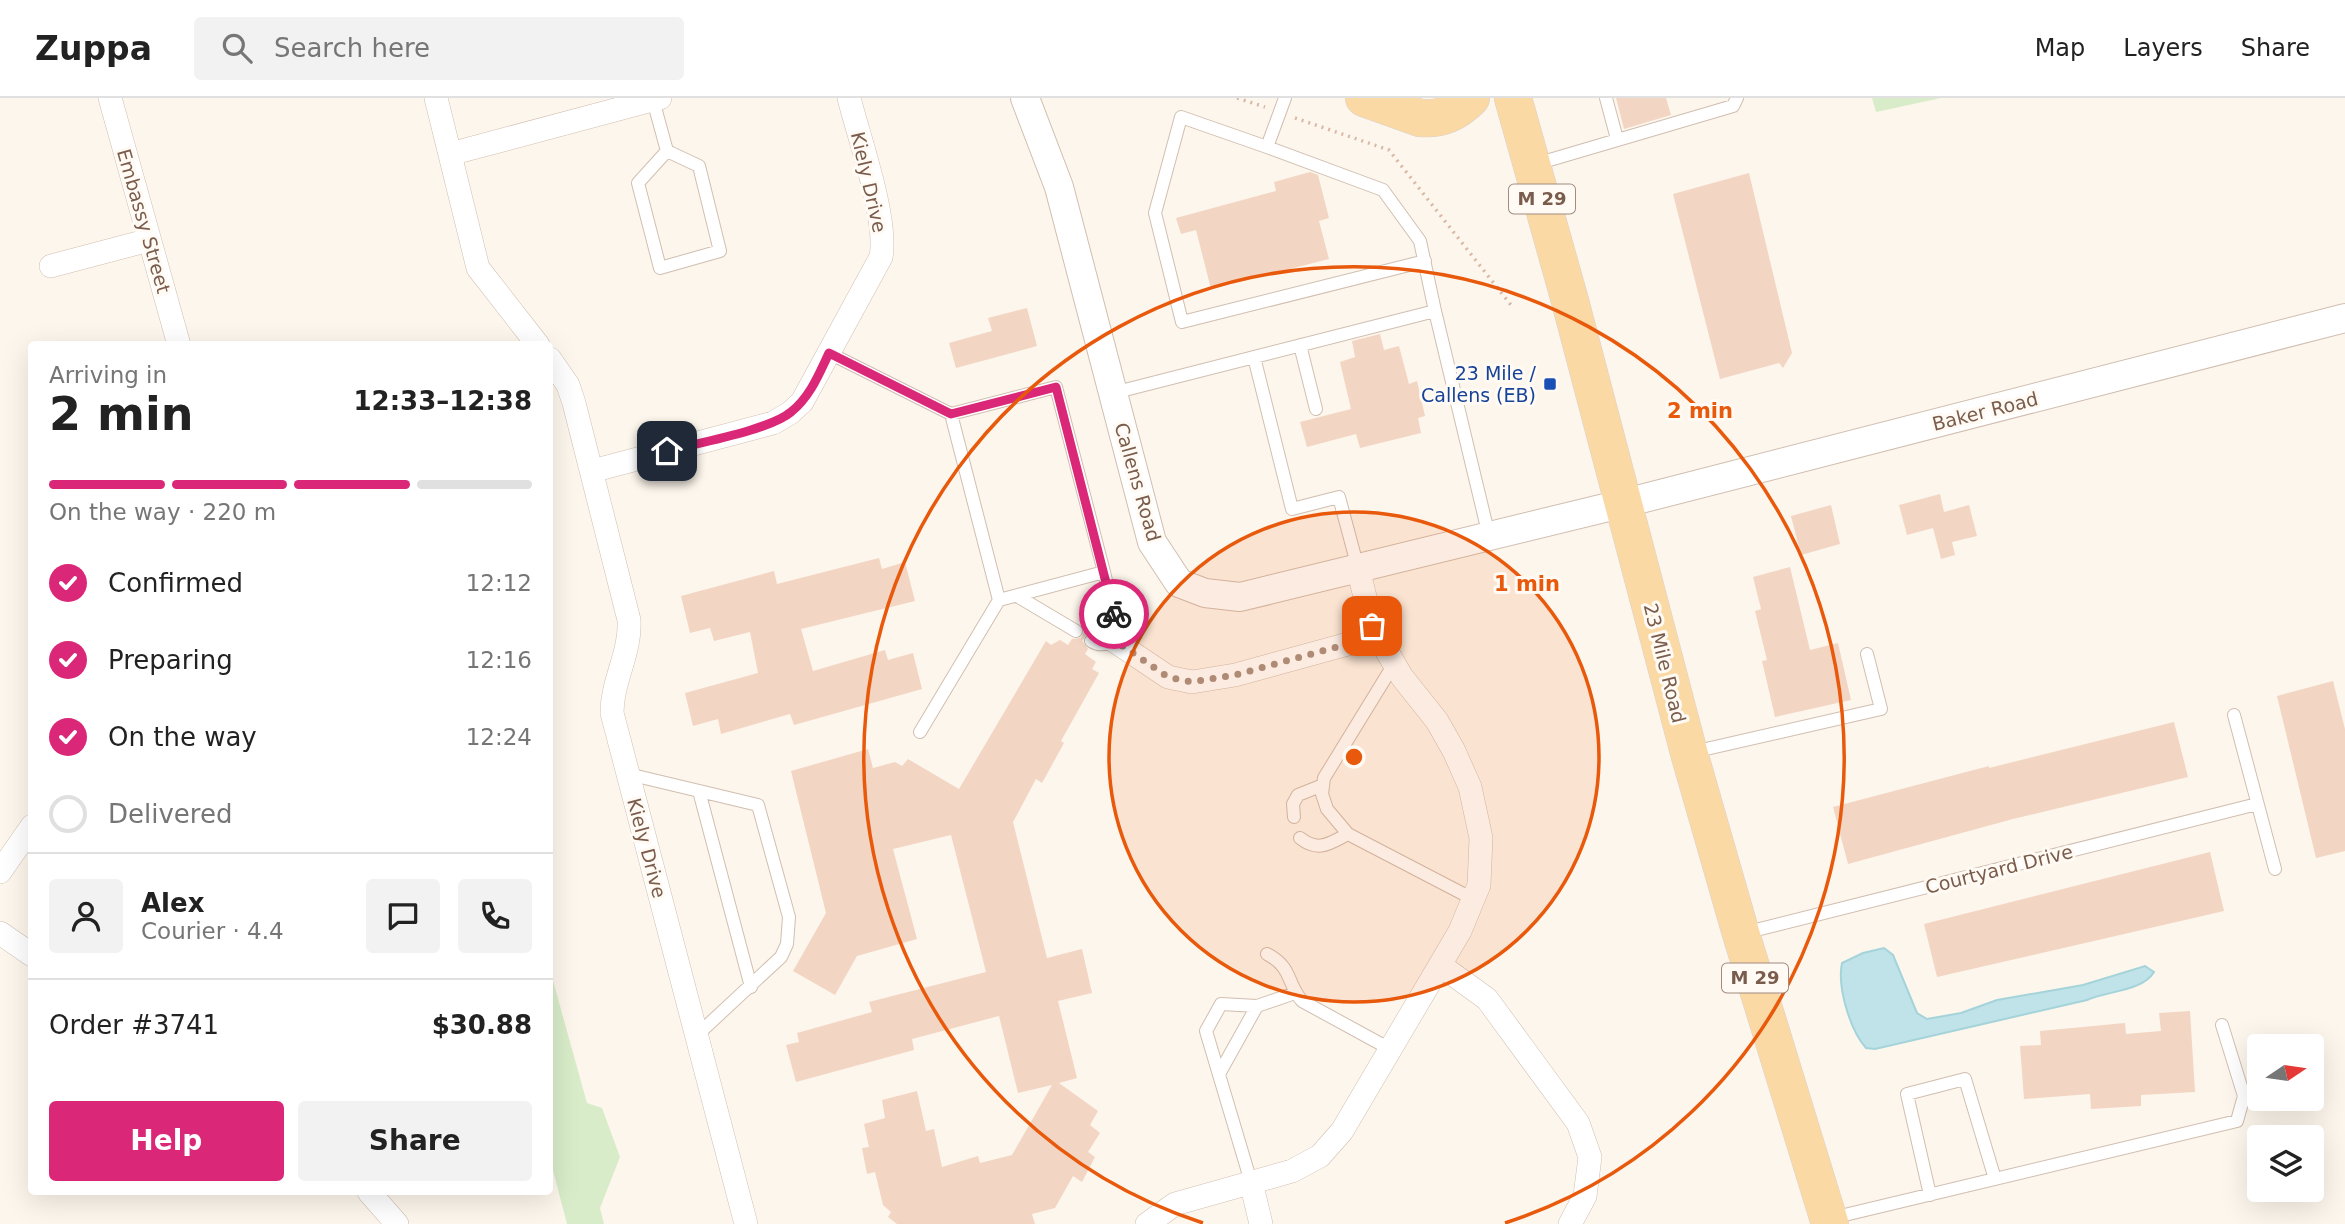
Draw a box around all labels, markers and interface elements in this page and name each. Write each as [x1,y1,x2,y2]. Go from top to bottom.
search box [194,17,684,80]
text: Zuppa [35,29,152,68]
icon: search [218,29,256,67]
text: Search here [274,33,430,63]
text: Map [2035,34,2085,62]
text: Layers [2123,34,2203,62]
text: Share [2241,34,2310,62]
street label: Kiely Drive [847,130,891,234]
street label: Embassy Street [113,146,175,296]
road number: M 29 [1509,184,1575,214]
text: Arriving in [49,362,167,388]
place label: 23 Mile / Callens (EB) [1421,362,1537,406]
marker: 23 Mile / Callens (EB) [1542,376,1558,392]
text: 12:33–12:38 [353,386,532,416]
text: 2 min [49,387,193,441]
street label: Baker Road [1930,387,2040,435]
text: 2 min [1667,399,1733,423]
street label: Callens Road [1110,420,1166,544]
pin [637,421,697,481]
icon: home [648,432,686,470]
text: On the way · 220 m [49,499,276,525]
icon: check [49,564,87,602]
text: Confirmed [108,568,243,598]
text: 12:12 [466,570,532,596]
text: 1 min [1494,572,1560,596]
courier [1079,579,1149,649]
icon: bike [1095,595,1133,633]
pin [1342,596,1402,656]
street label: 23 Mile Road [1639,601,1691,725]
icon: bag [1353,607,1391,645]
icon: check [49,641,87,679]
text: Preparing [108,645,233,675]
text: 12:16 [466,647,532,673]
icon: check [49,718,87,756]
text: On the way [108,722,257,752]
text: 12:24 [466,724,532,750]
centre of rings [1342,745,1366,769]
street label: Kiely Drive [623,796,671,900]
text: Delivered [108,799,232,829]
street label: Courtyard Drive [1923,840,2075,898]
button: person [49,879,123,953]
button: chat [366,879,440,953]
button: phone [458,879,532,953]
text: Alex [141,888,204,918]
text: Courier · 4.4 [141,918,284,944]
road number: M 29 [1722,964,1788,992]
text: Order #3741 [49,1010,219,1040]
text: $30.88 [432,1010,532,1040]
north arrow [2247,1034,2324,1111]
map controls [2247,1034,2324,1202]
button: Help [49,1101,284,1181]
button: Share [298,1101,532,1181]
button: layers [2247,1125,2324,1202]

